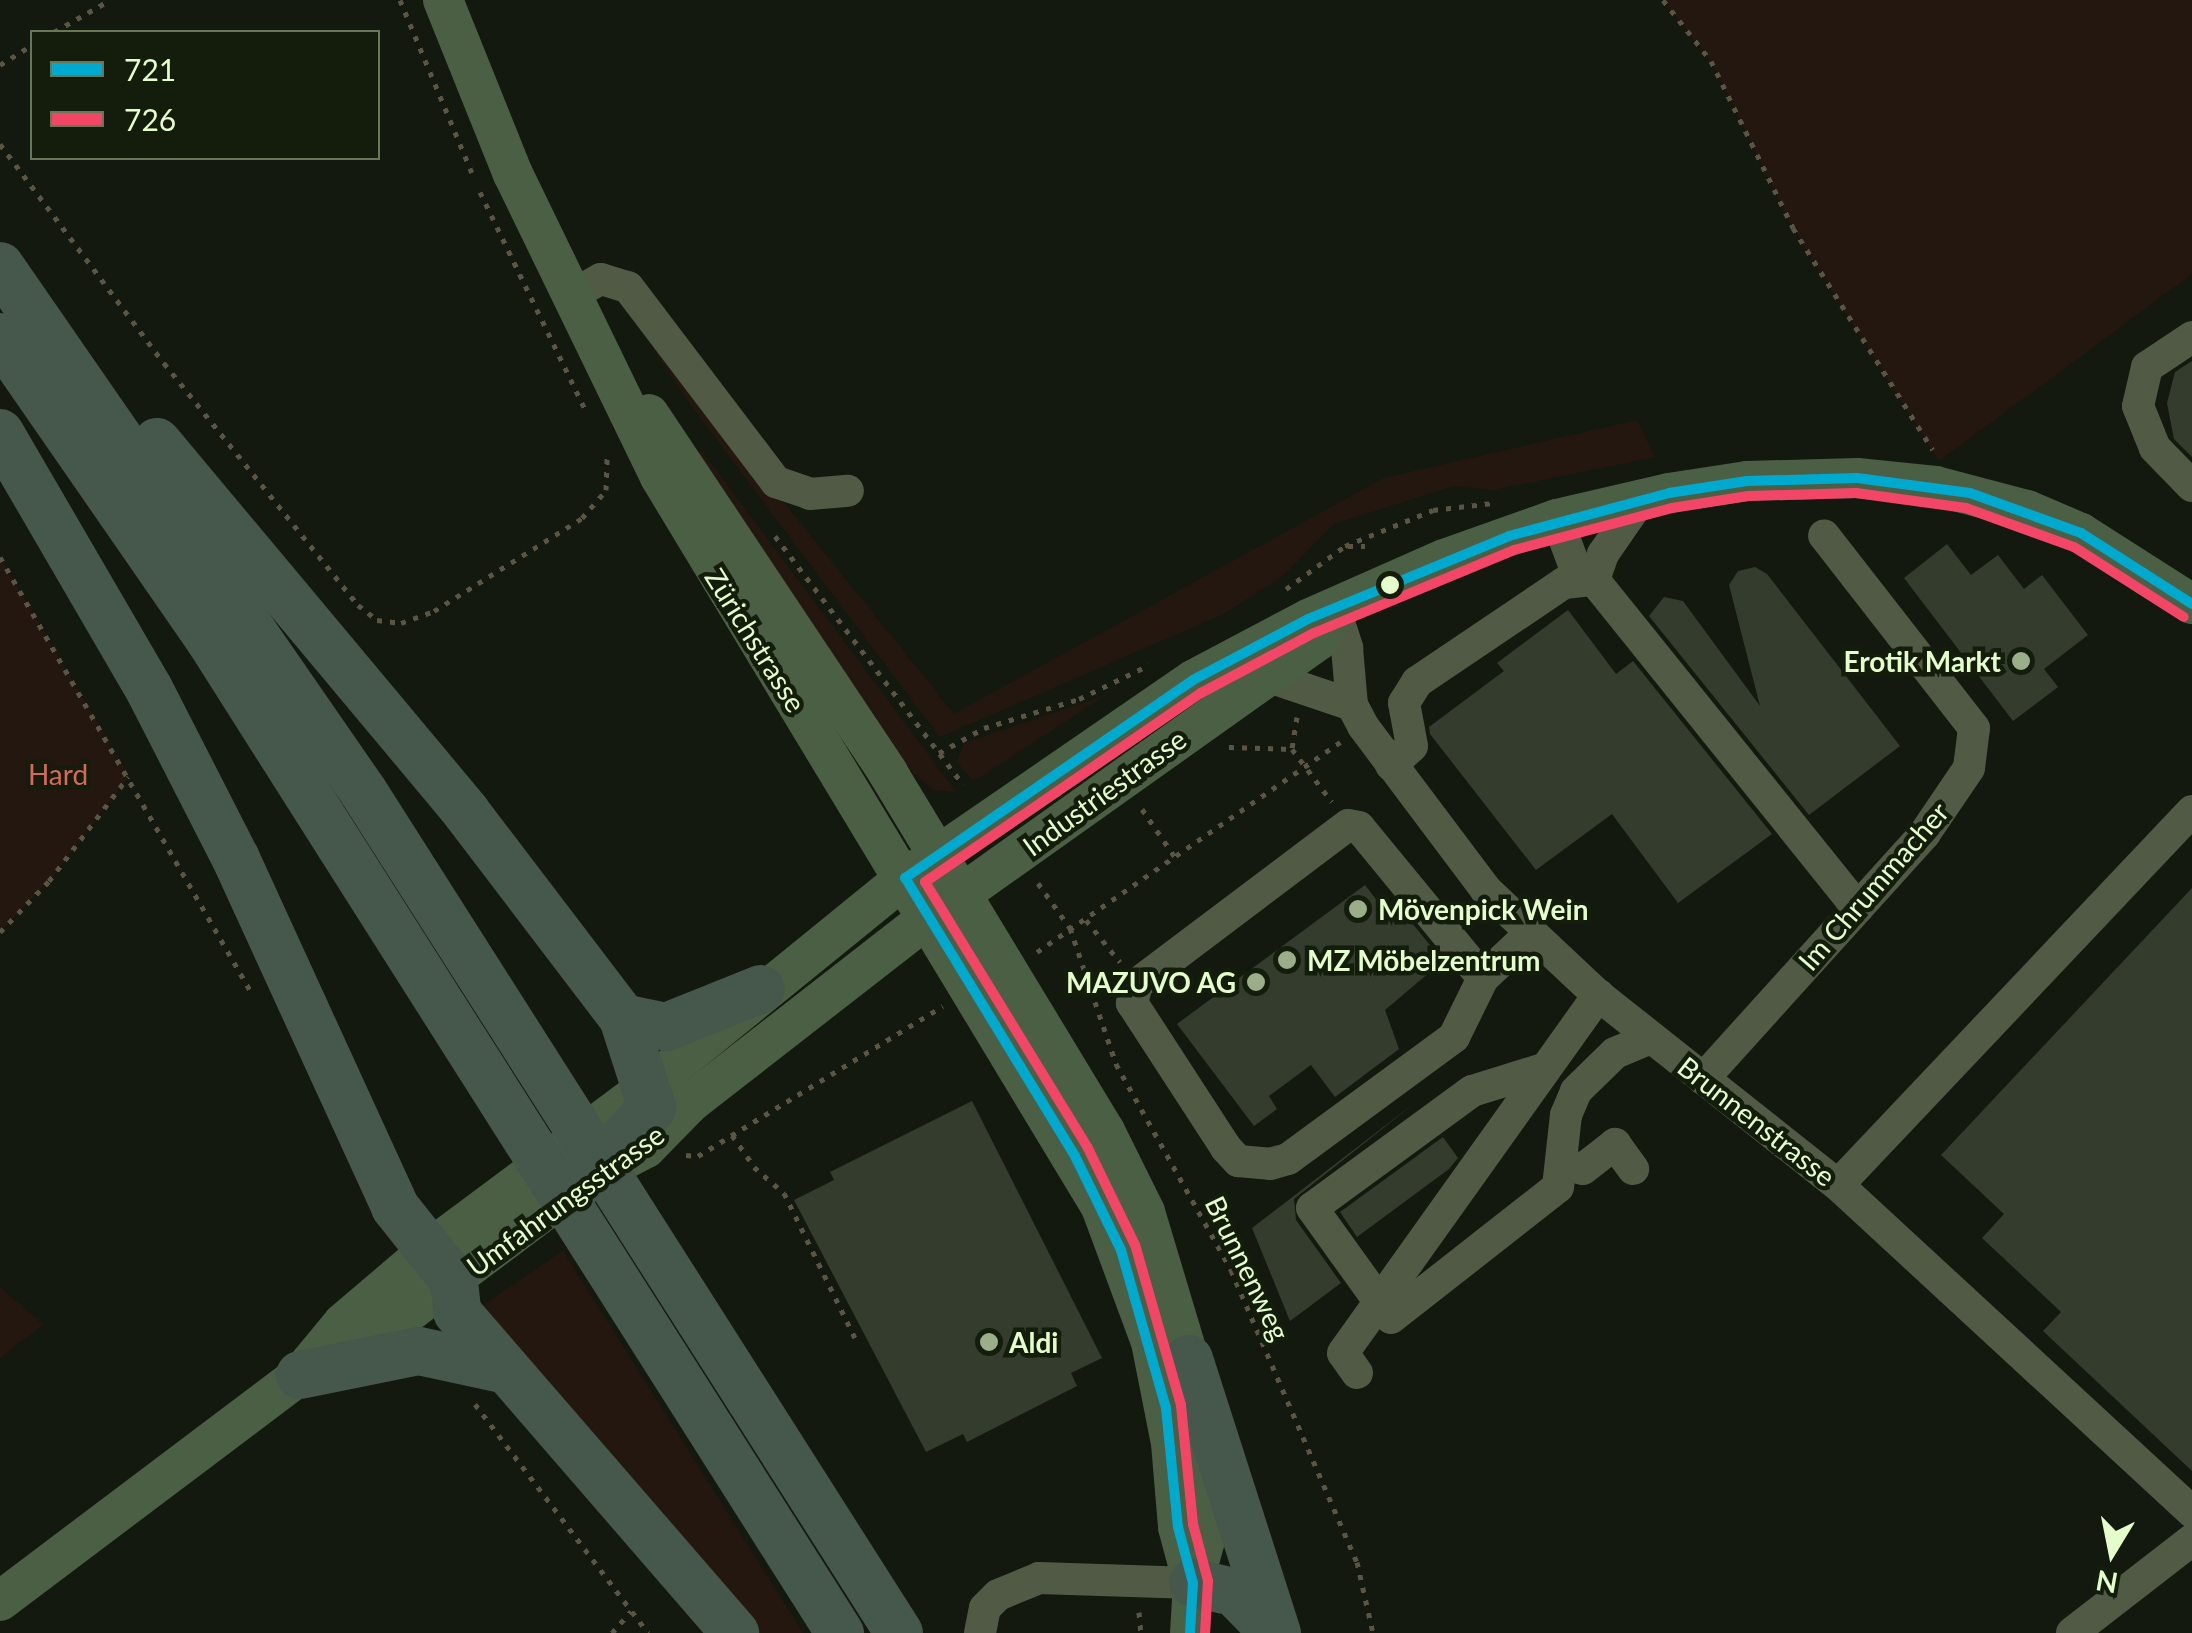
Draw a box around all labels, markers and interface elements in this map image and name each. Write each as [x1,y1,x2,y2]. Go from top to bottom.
legend [30,30,380,160]
text: 721 [124,51,176,87]
text: 726 [124,101,176,137]
street label: Zürichstrasse [699,562,813,718]
unlabelled marker [1380,575,1400,595]
place label: Erotik Markt [1843,644,2001,678]
marker: Erotik Markt [2010,650,2032,672]
street label: Industriestrasse [1016,722,1192,862]
park label: Hard [28,757,88,791]
street label: Im Chrummacher [1791,795,1955,977]
place label: Mövenpick Wein [1378,892,1589,926]
marker: Mövenpick Wein [1347,898,1369,920]
place label: MZ Möbelzentrum [1307,943,1540,977]
marker: MZ Möbelzentrum [1276,949,1298,971]
place label: MAZUVO AG [1065,965,1236,999]
marker: MAZUVO AG [1245,971,1267,993]
street label: Brunnenstrasse [1672,1049,1842,1193]
street label: Umfahrungsstrasse [460,1117,670,1283]
street label: Brunnenweg [1199,1190,1297,1346]
place label: Aldi [1009,1325,1058,1359]
marker: Aldi [978,1331,1000,1353]
north arrow [2062,1503,2162,1603]
text: N [2093,1564,2120,1601]

